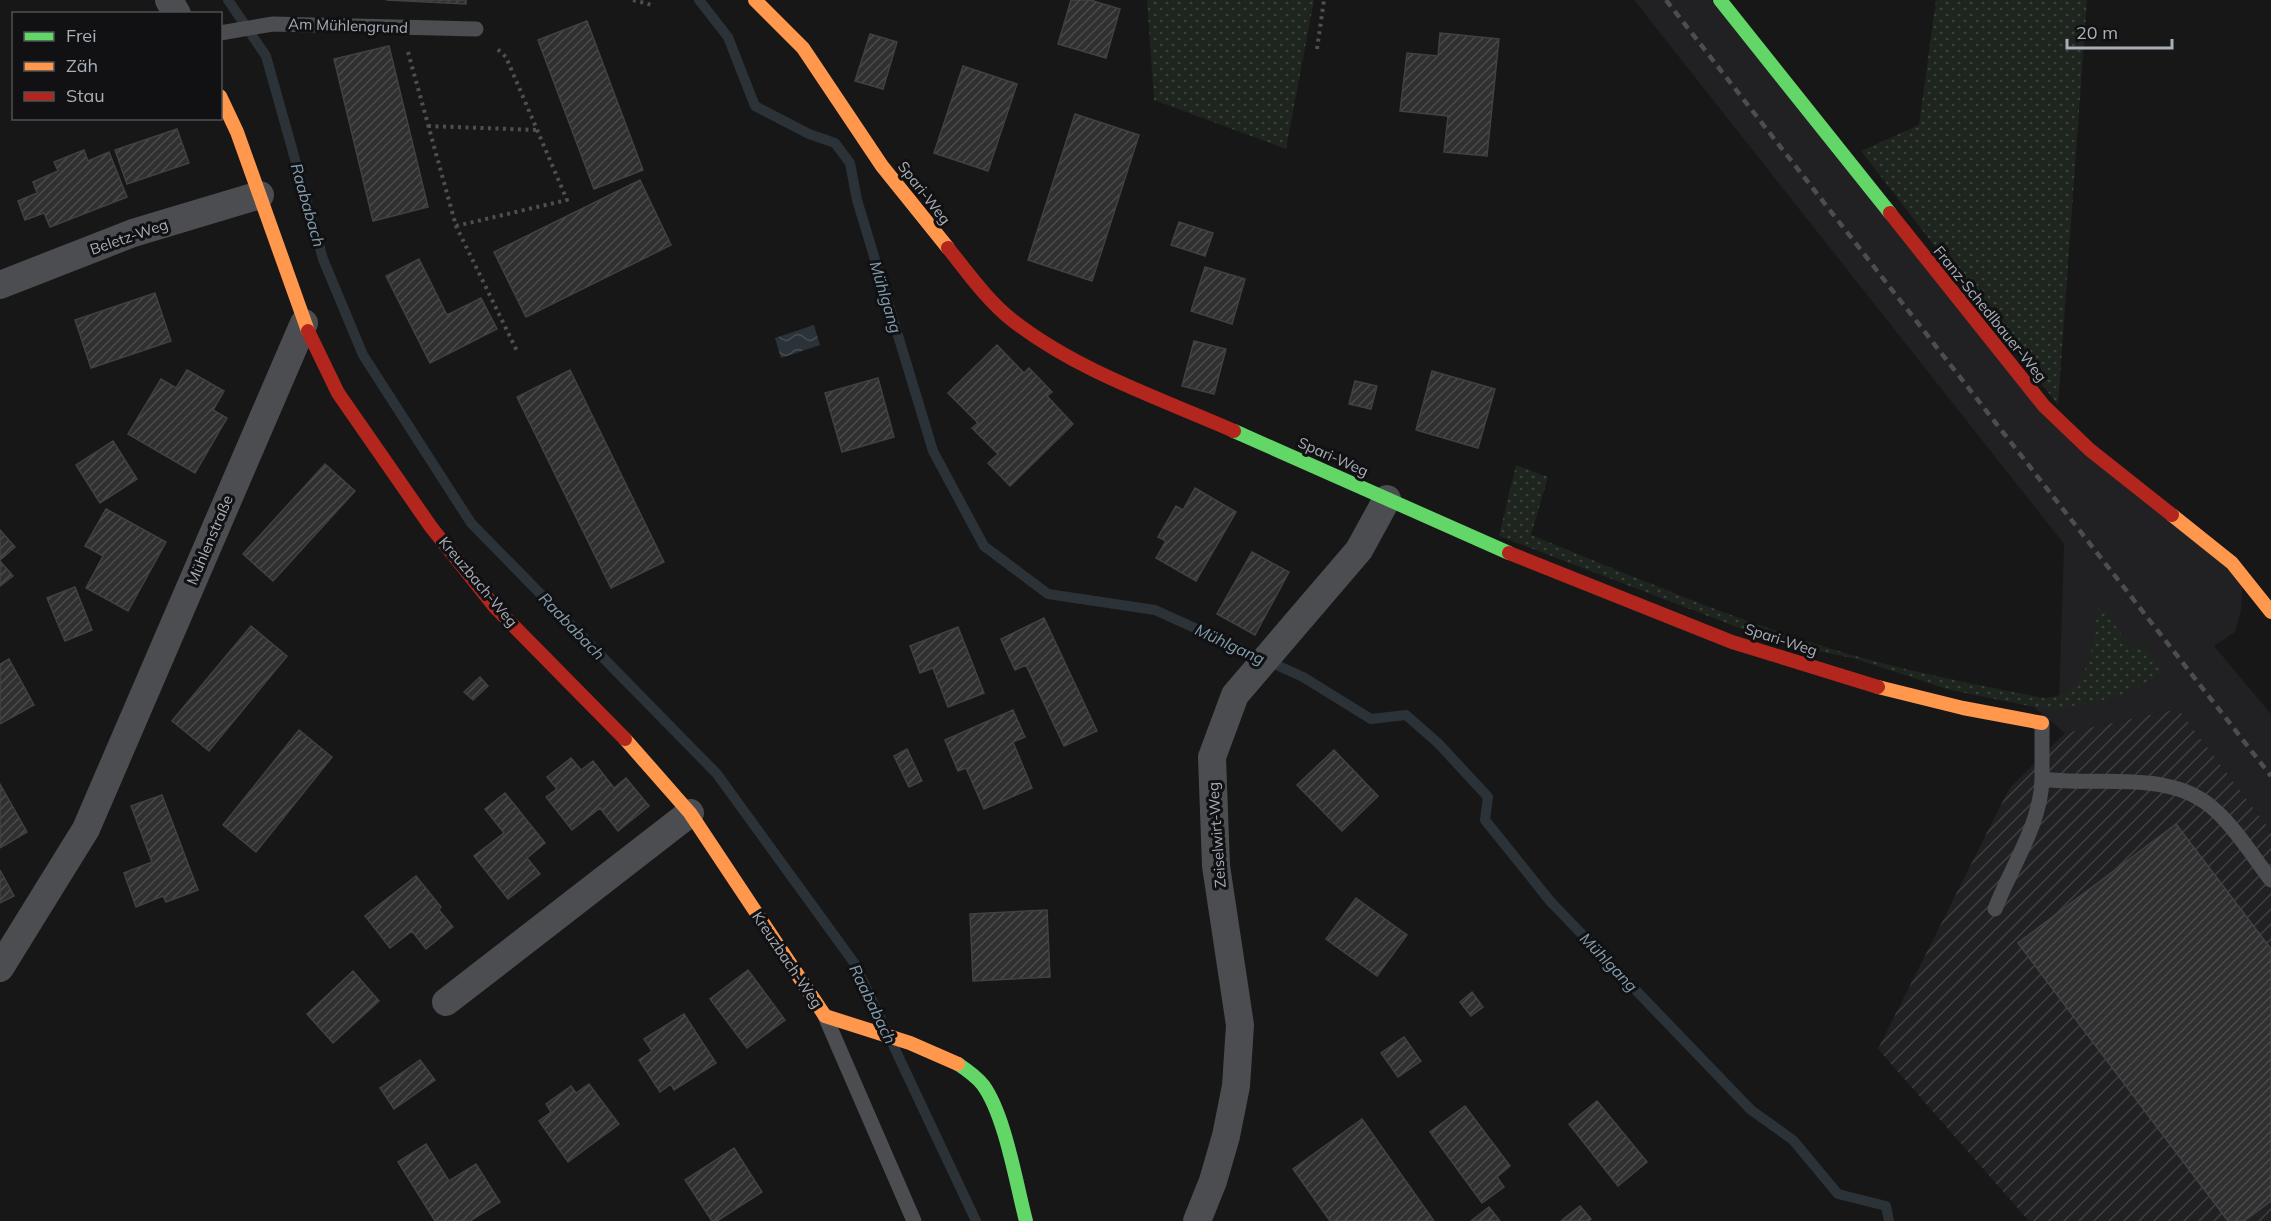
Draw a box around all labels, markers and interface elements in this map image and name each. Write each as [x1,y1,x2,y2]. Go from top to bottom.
legend [12,12,222,120]
scale bar [2067,12,2172,50]
street label: Am Mühlengrund [288,14,408,37]
text: 20 m [2076,21,2118,44]
text: Frei [66,24,96,47]
text: Zäh [66,54,98,77]
text: Stau [66,84,105,107]
street label: Spari-Weg [894,157,955,228]
water label: Raababach [287,161,329,249]
street label: Beletz-Weg [87,214,170,259]
street label: Franz-Schedlbauer-Weg [1930,242,2051,386]
water label: Mühlgang [866,258,907,336]
street label: Spari-Weg [1295,433,1371,480]
street label: Mühlenstraße [182,492,237,587]
street label: Kreuzbach-Weg [435,533,522,631]
water label: Raababach [535,588,609,664]
water label: Mühlgang [1192,619,1268,669]
street label: Spari-Weg [1743,619,1820,660]
street label: Zeiselwirt-Weg [1203,782,1230,889]
street label: Kreuzbach-Weg [748,908,827,1012]
water label: Mühlgang [1576,928,1642,996]
water label: Raababach [845,961,901,1047]

